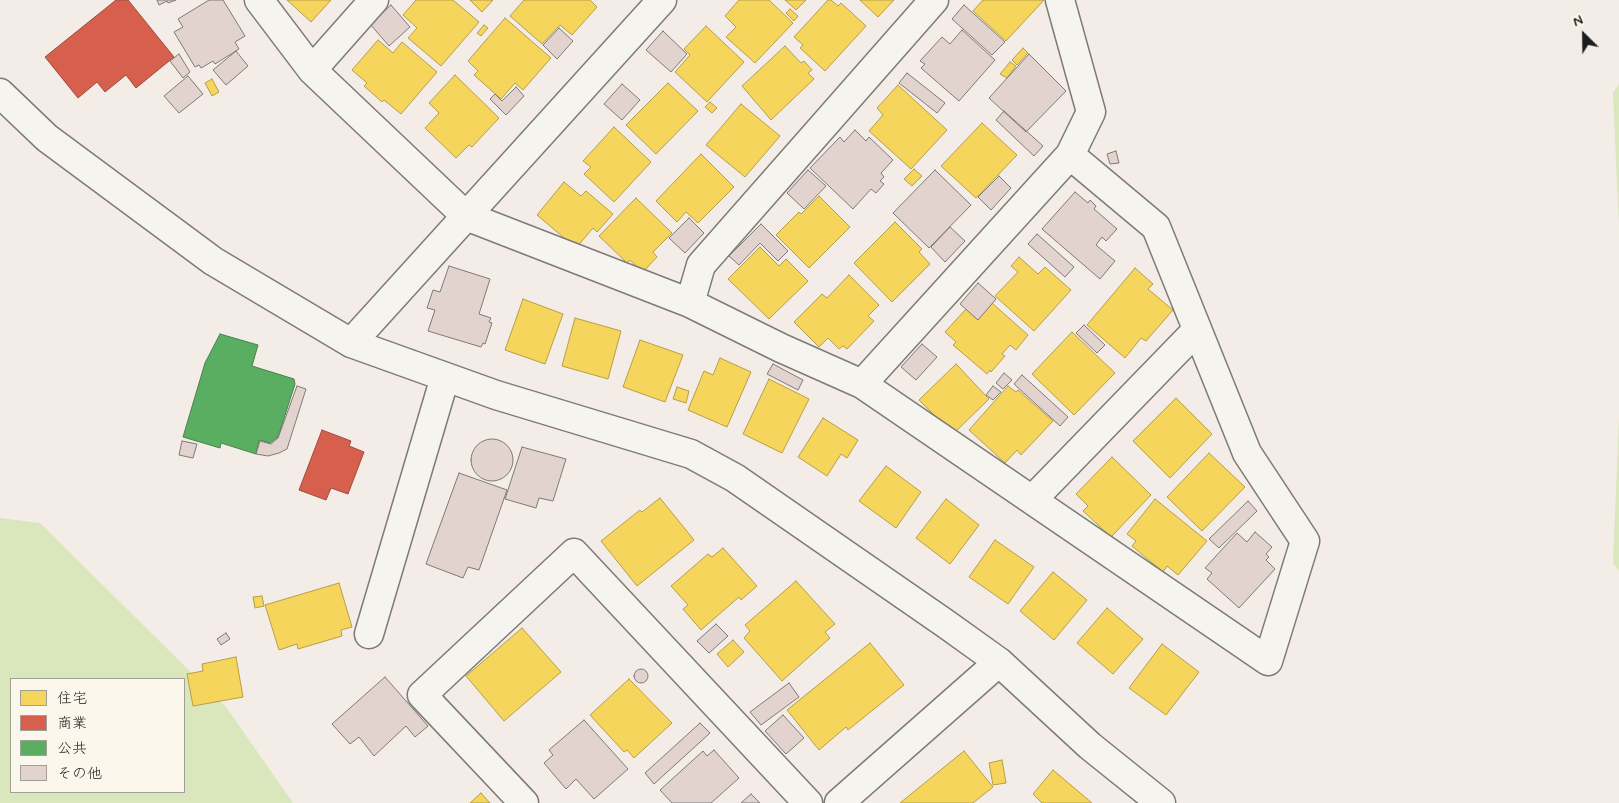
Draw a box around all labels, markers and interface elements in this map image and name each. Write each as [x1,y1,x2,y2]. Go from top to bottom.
north arrow [1559,10,1609,60]
text: N [1570,11,1586,31]
legend [10,678,185,793]
text: 住宅 [57,689,87,709]
text: 商業 [57,714,87,734]
text: 公共 [57,739,87,759]
text: その他 [57,764,102,784]

